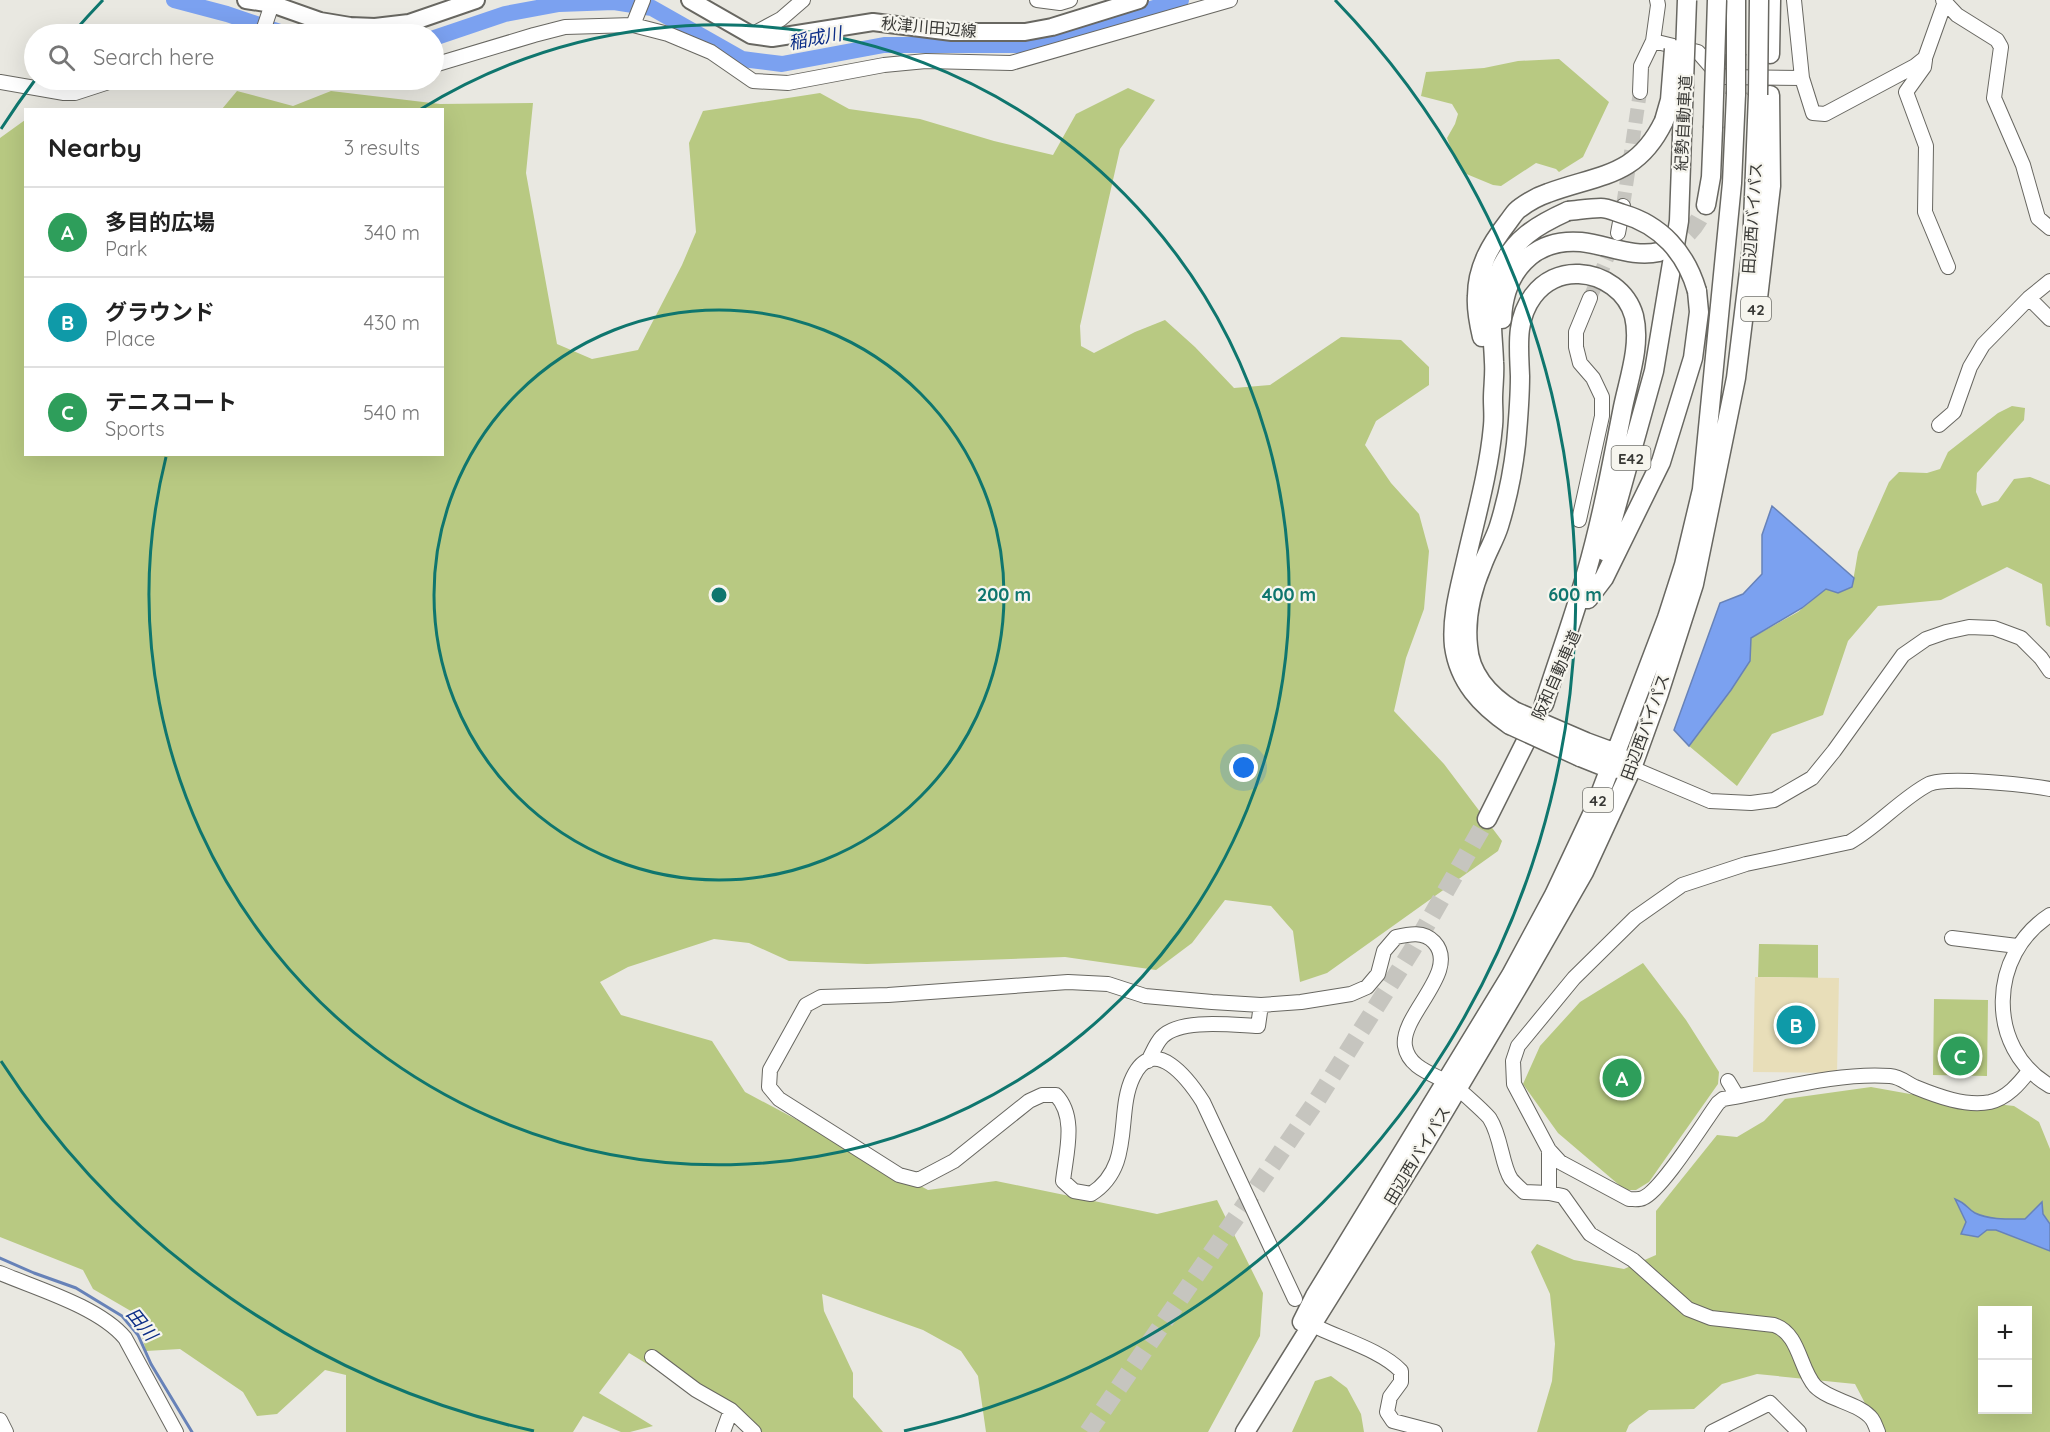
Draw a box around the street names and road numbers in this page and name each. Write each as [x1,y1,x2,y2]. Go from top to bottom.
street label: 秋津川田辺線 [880,13,978,41]
street label: 紀勢自動車道 [1671,75,1695,171]
street label: 田辺西バイパス [1738,162,1766,274]
road number: 42 [1741,297,1771,321]
road number: E42 [1612,446,1650,470]
street label: 阪和自動車道 [1527,627,1585,723]
street label: 田辺西バイパス [1617,671,1673,783]
road number: 42 [1583,788,1613,812]
street label: 田辺西バイパス [1380,1102,1454,1208]

